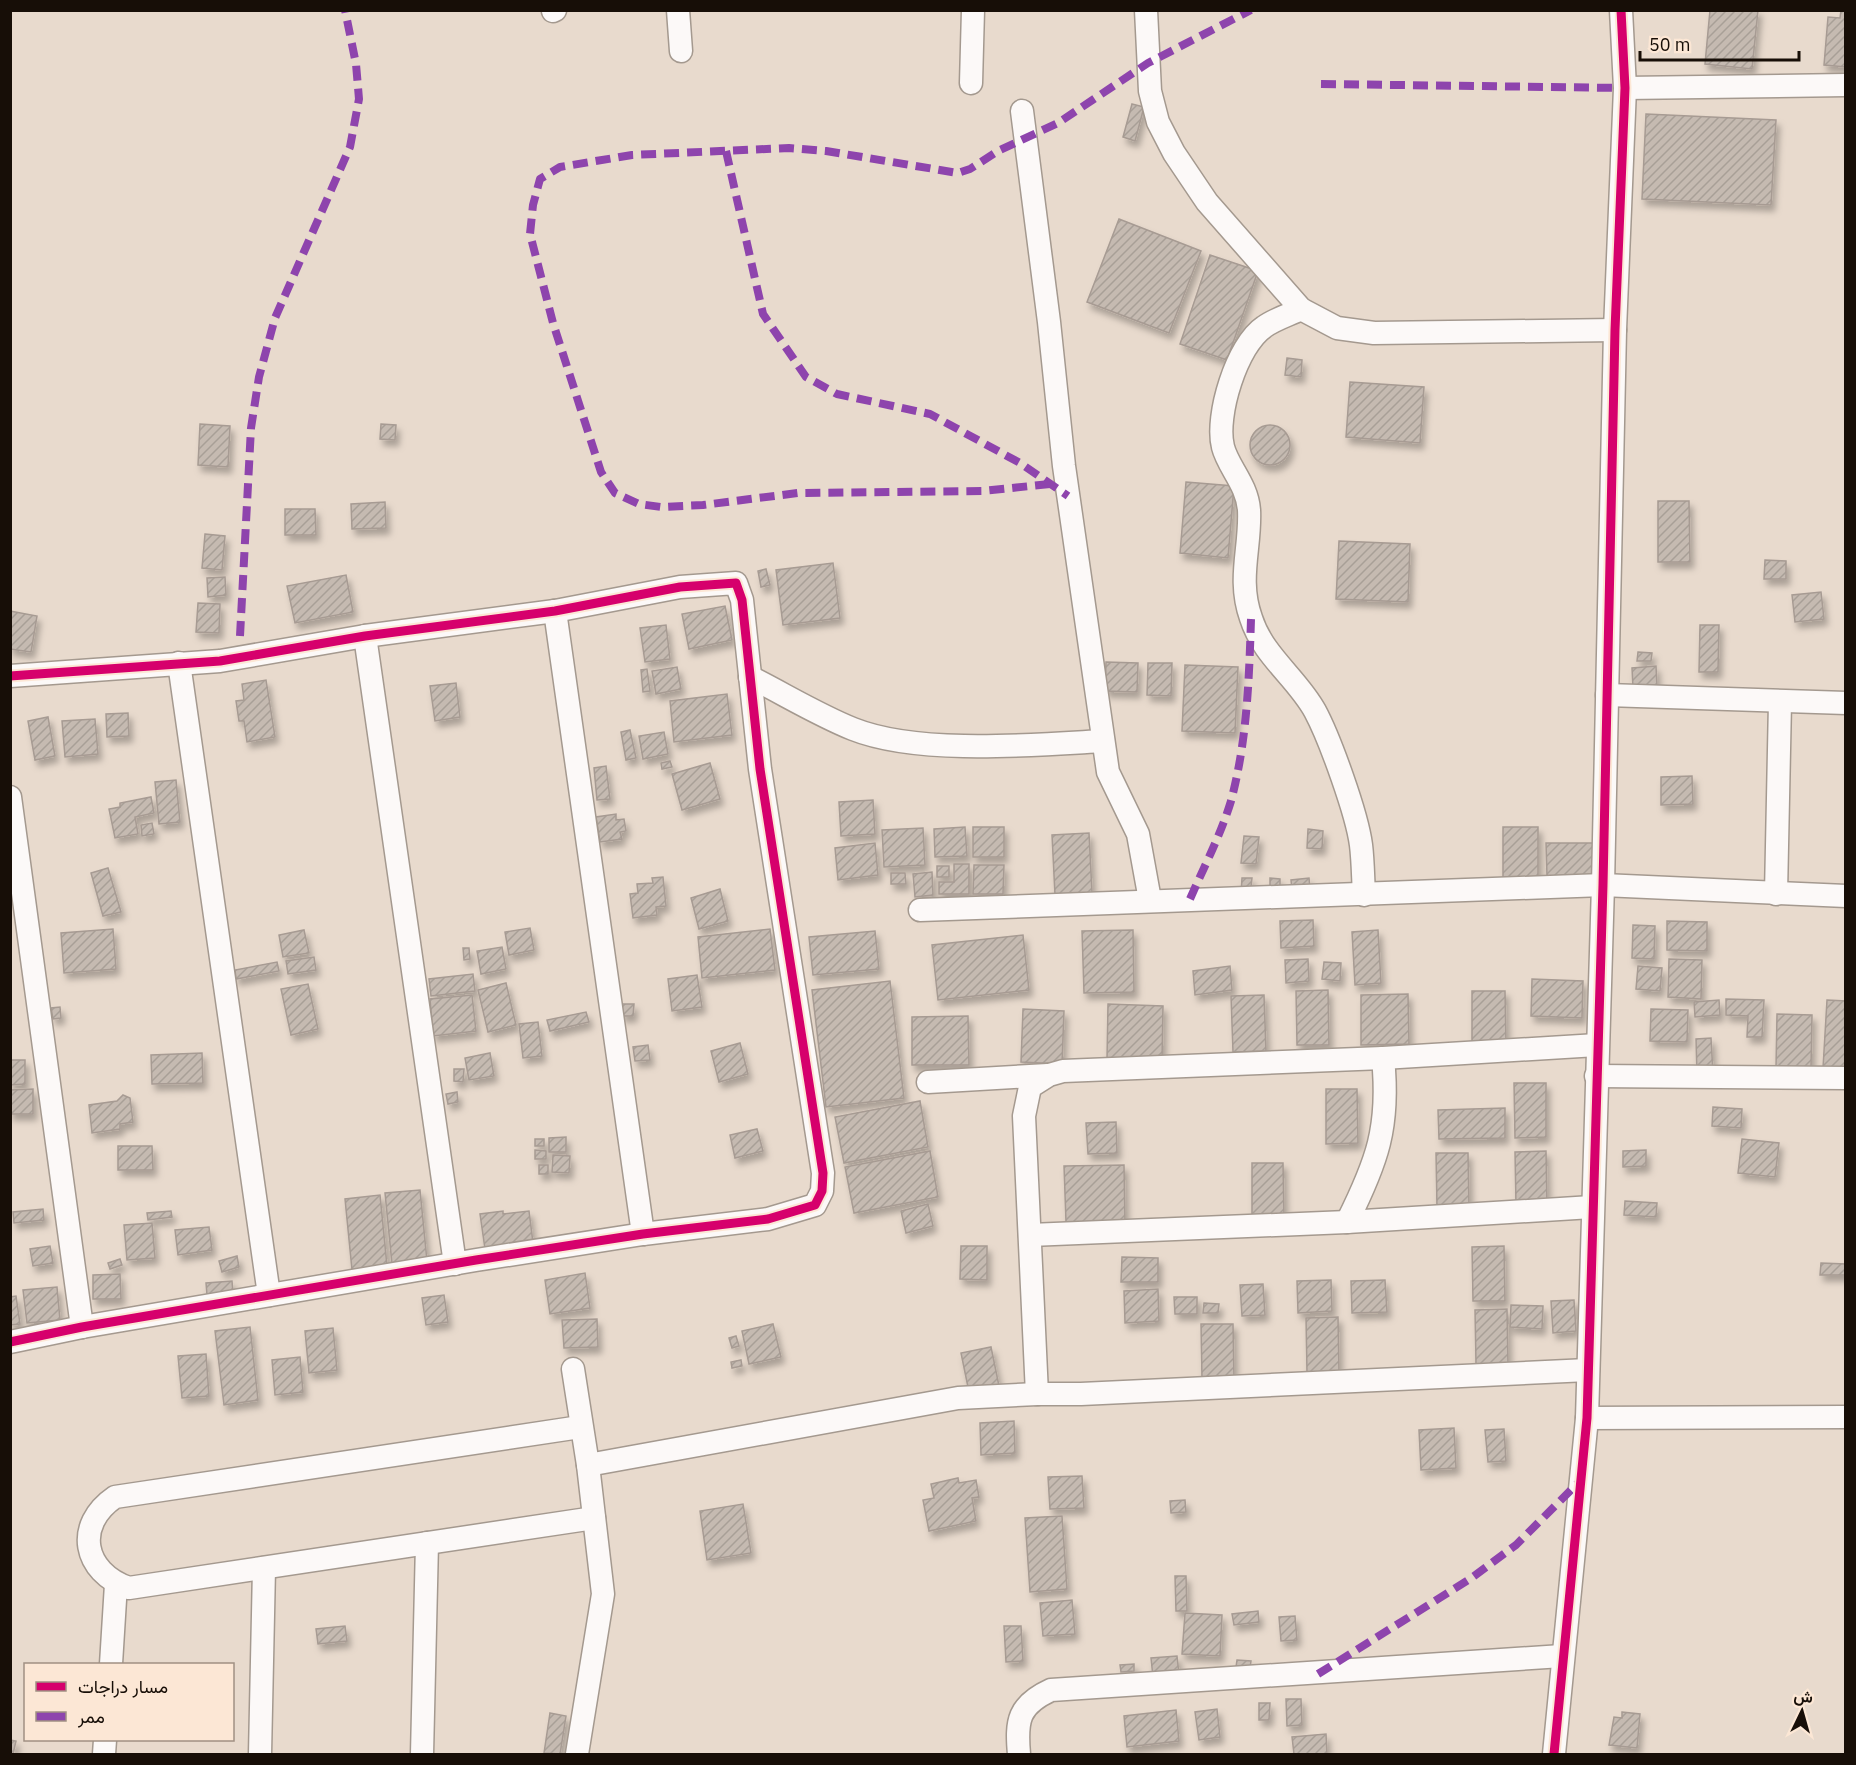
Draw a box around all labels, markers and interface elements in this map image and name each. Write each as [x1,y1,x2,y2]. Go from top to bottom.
scale bar [1640,24,1799,62]
text: 50 m [1649,33,1691,56]
legend [24,1663,234,1741]
text: مسار دراجات [78,1675,168,1698]
north arrow [1772,1681,1832,1741]
text: ش [1793,1685,1814,1707]
text: ممر [77,1705,105,1728]

